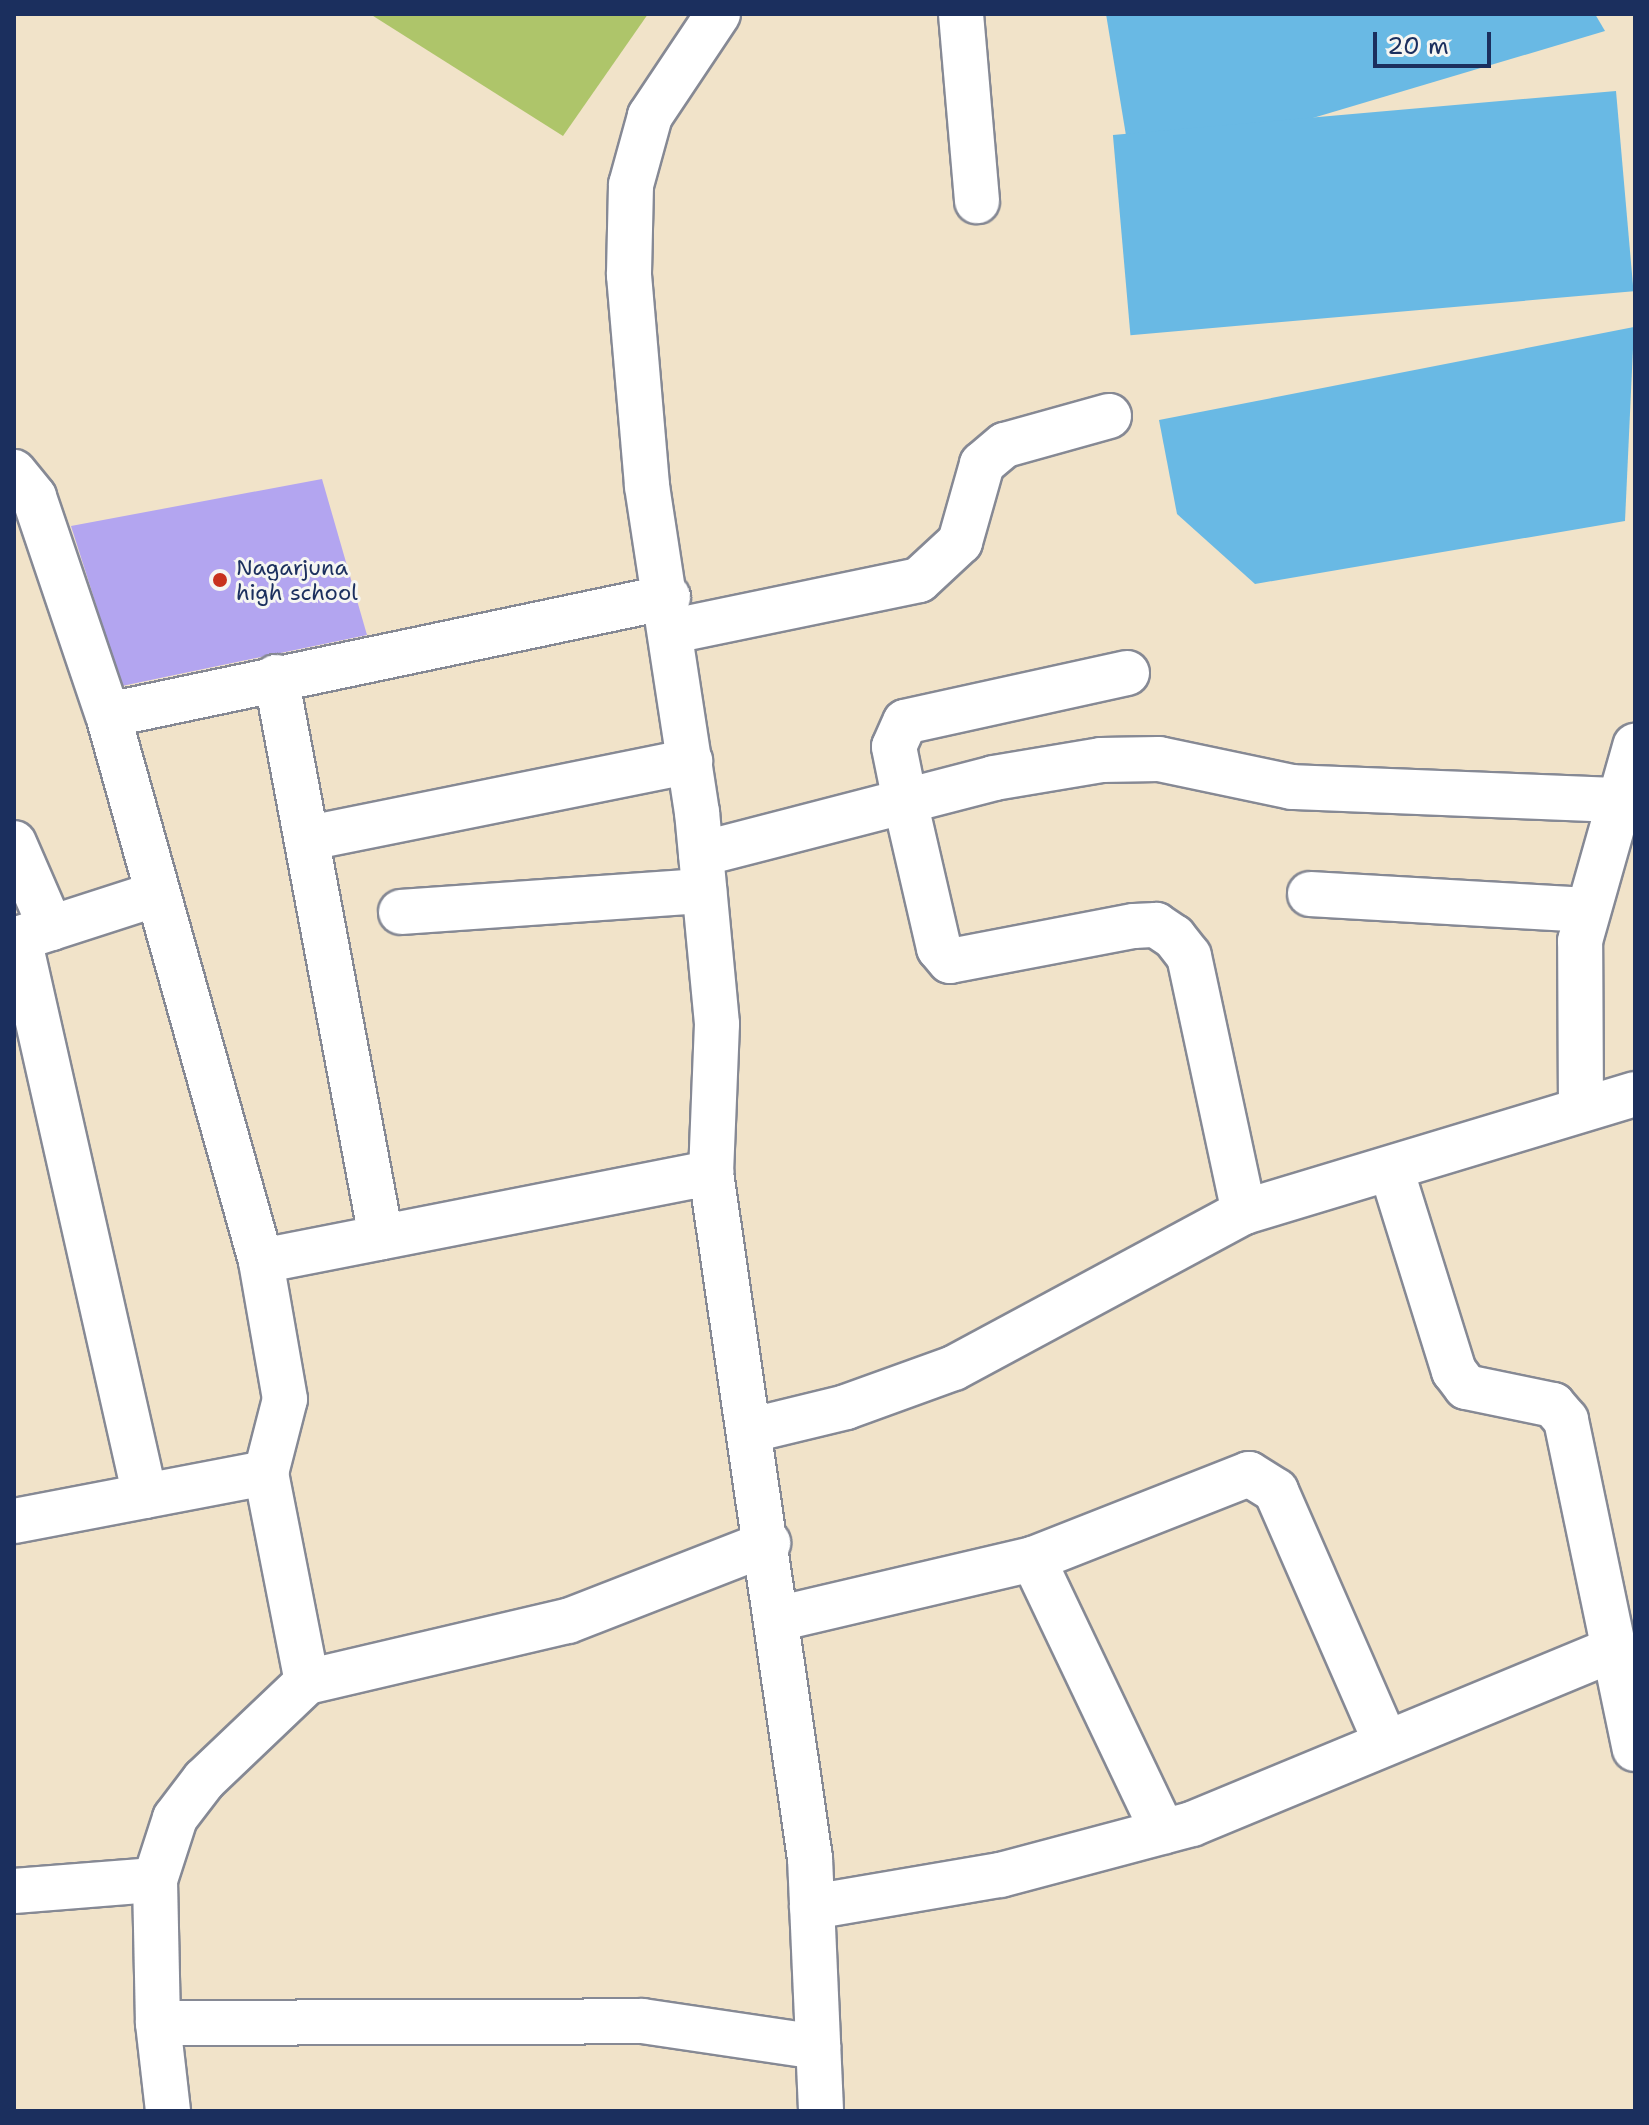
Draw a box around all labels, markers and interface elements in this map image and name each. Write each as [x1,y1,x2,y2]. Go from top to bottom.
scale bar [1377,16,1495,66]
text: 20 m [1387,30,1449,62]
place label: Nagarjuna high school [236,554,358,606]
marker: Nagarjuna high school [211,571,229,589]

